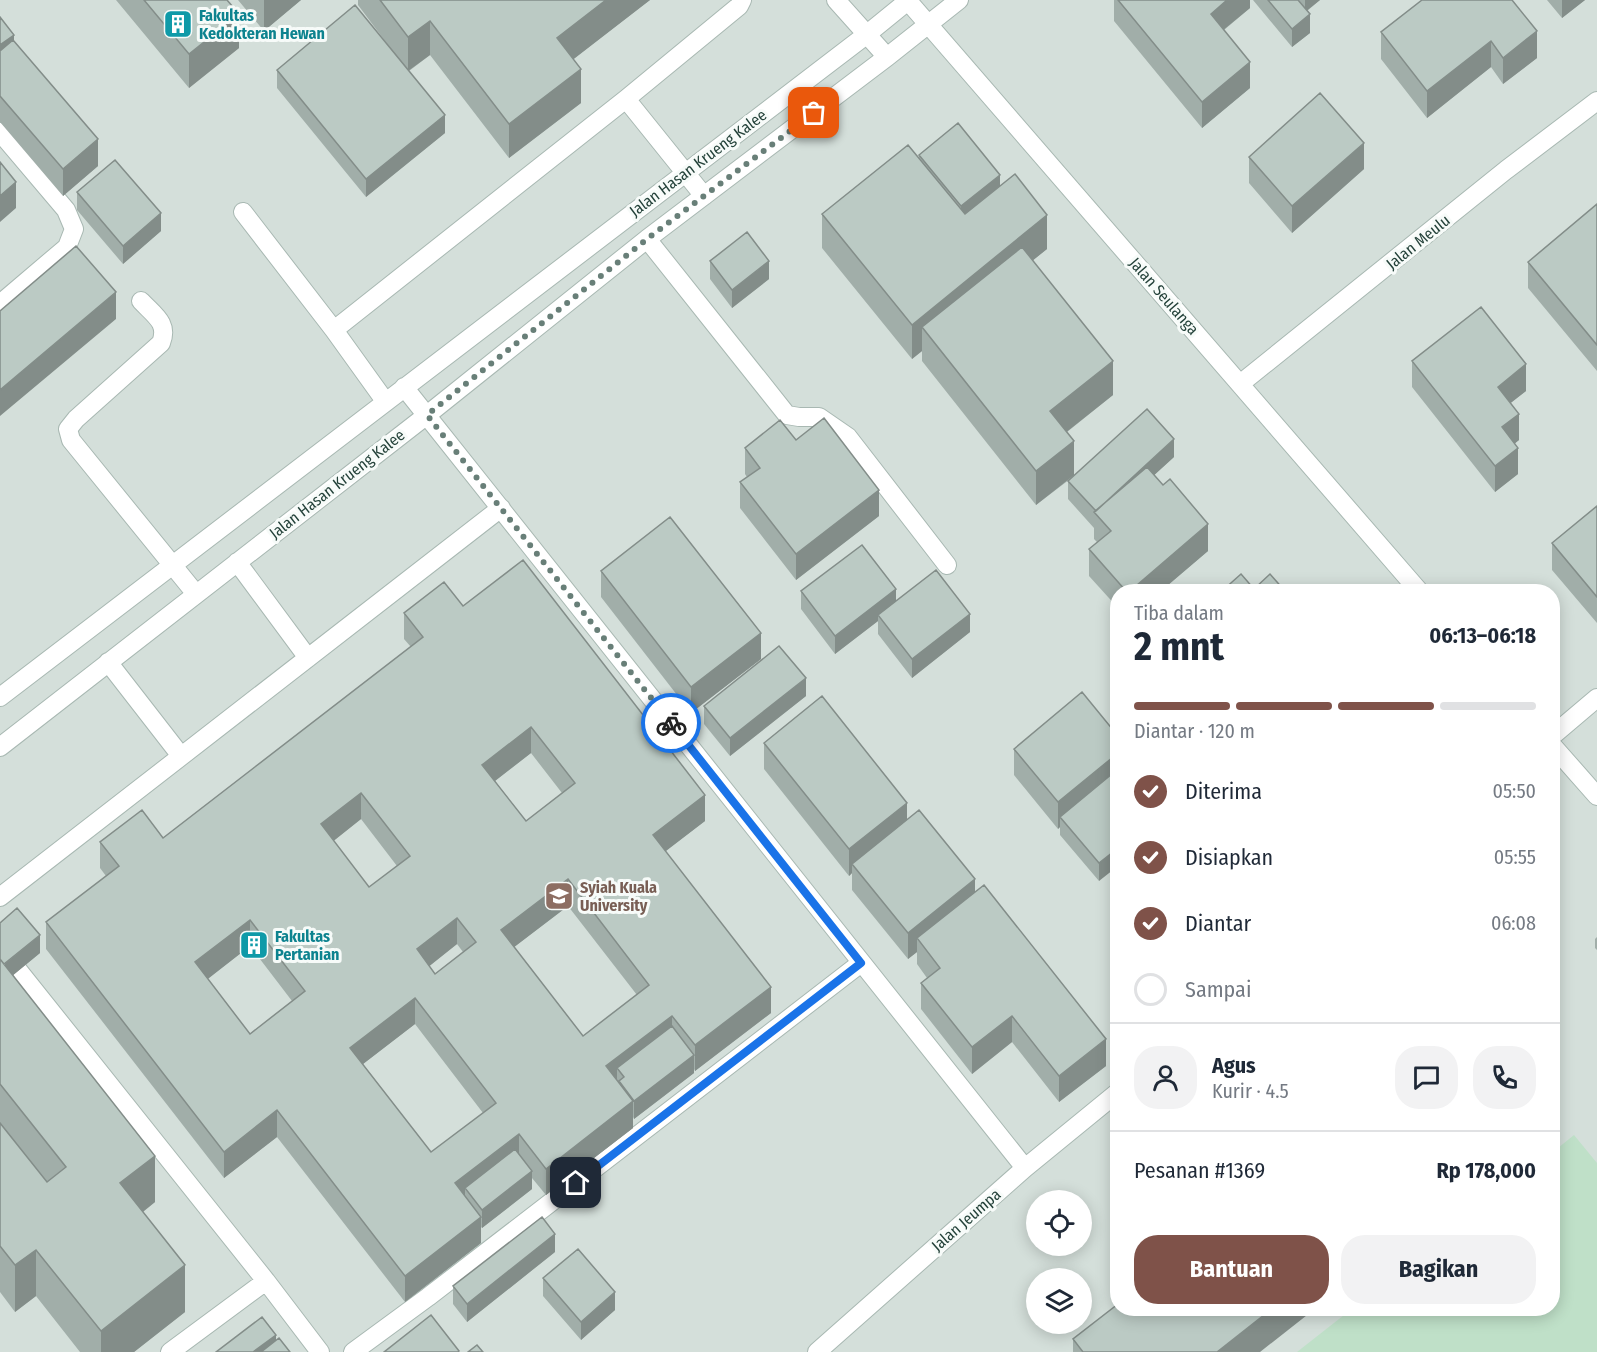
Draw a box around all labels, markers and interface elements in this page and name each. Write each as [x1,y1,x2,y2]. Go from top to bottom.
place label: Fakultas Kedokteran Hewan [199,6,325,43]
building icon: Fakultas Kedokteran Hewan [162,8,194,40]
pin [788,87,839,138]
icon: bag [797,96,830,129]
street label: Jalan Hasan Krueng Kalee [626,105,770,221]
street label: Jalan Meulu [1382,211,1454,273]
street label: Jalan Seulanga [1125,254,1203,339]
street label: Jalan Hasan Krueng Kalee [266,425,408,543]
text: Tiba dalam [1134,601,1224,625]
text: 06:13–06:18 [1429,622,1536,649]
text: 2 mnt [1134,624,1224,670]
courier [641,693,701,753]
icon: bike [655,707,688,740]
text: Diantar · 120 m [1134,719,1255,743]
icon: check [1134,775,1167,808]
text: Diterima [1185,778,1262,805]
text: 05:50 [1492,779,1536,803]
icon: check [1134,841,1167,874]
text: Disiapkan [1185,844,1273,871]
text: 05:55 [1494,845,1536,869]
place label: Syiah Kuala University [580,878,657,915]
school or university icon: Syiah Kuala University [543,880,575,912]
icon: check [1134,907,1167,940]
text: Diantar [1185,910,1251,937]
text: 06:08 [1491,911,1536,935]
place label: Fakultas Pertanian [275,927,339,964]
building icon: Fakultas Pertanian [238,929,270,961]
text: Sampai [1185,976,1251,1003]
button: person [1134,1046,1197,1109]
button: chat [1395,1046,1458,1109]
button: phone [1473,1046,1536,1109]
text: Agus [1212,1052,1256,1079]
text: Kurir · 4.5 [1212,1079,1289,1103]
pin [550,1157,601,1208]
text: Pesanan #1369 [1134,1157,1265,1184]
text: Rp 178,000 [1436,1157,1536,1184]
icon: home [559,1166,592,1199]
street label: Jalan Jeumpa [928,1185,1005,1255]
map controls [1026,1190,1092,1334]
button: locate [1026,1190,1092,1256]
button: Bantuan [1134,1235,1329,1304]
button: Bagikan [1341,1235,1536,1304]
button: layers [1026,1268,1092,1334]

